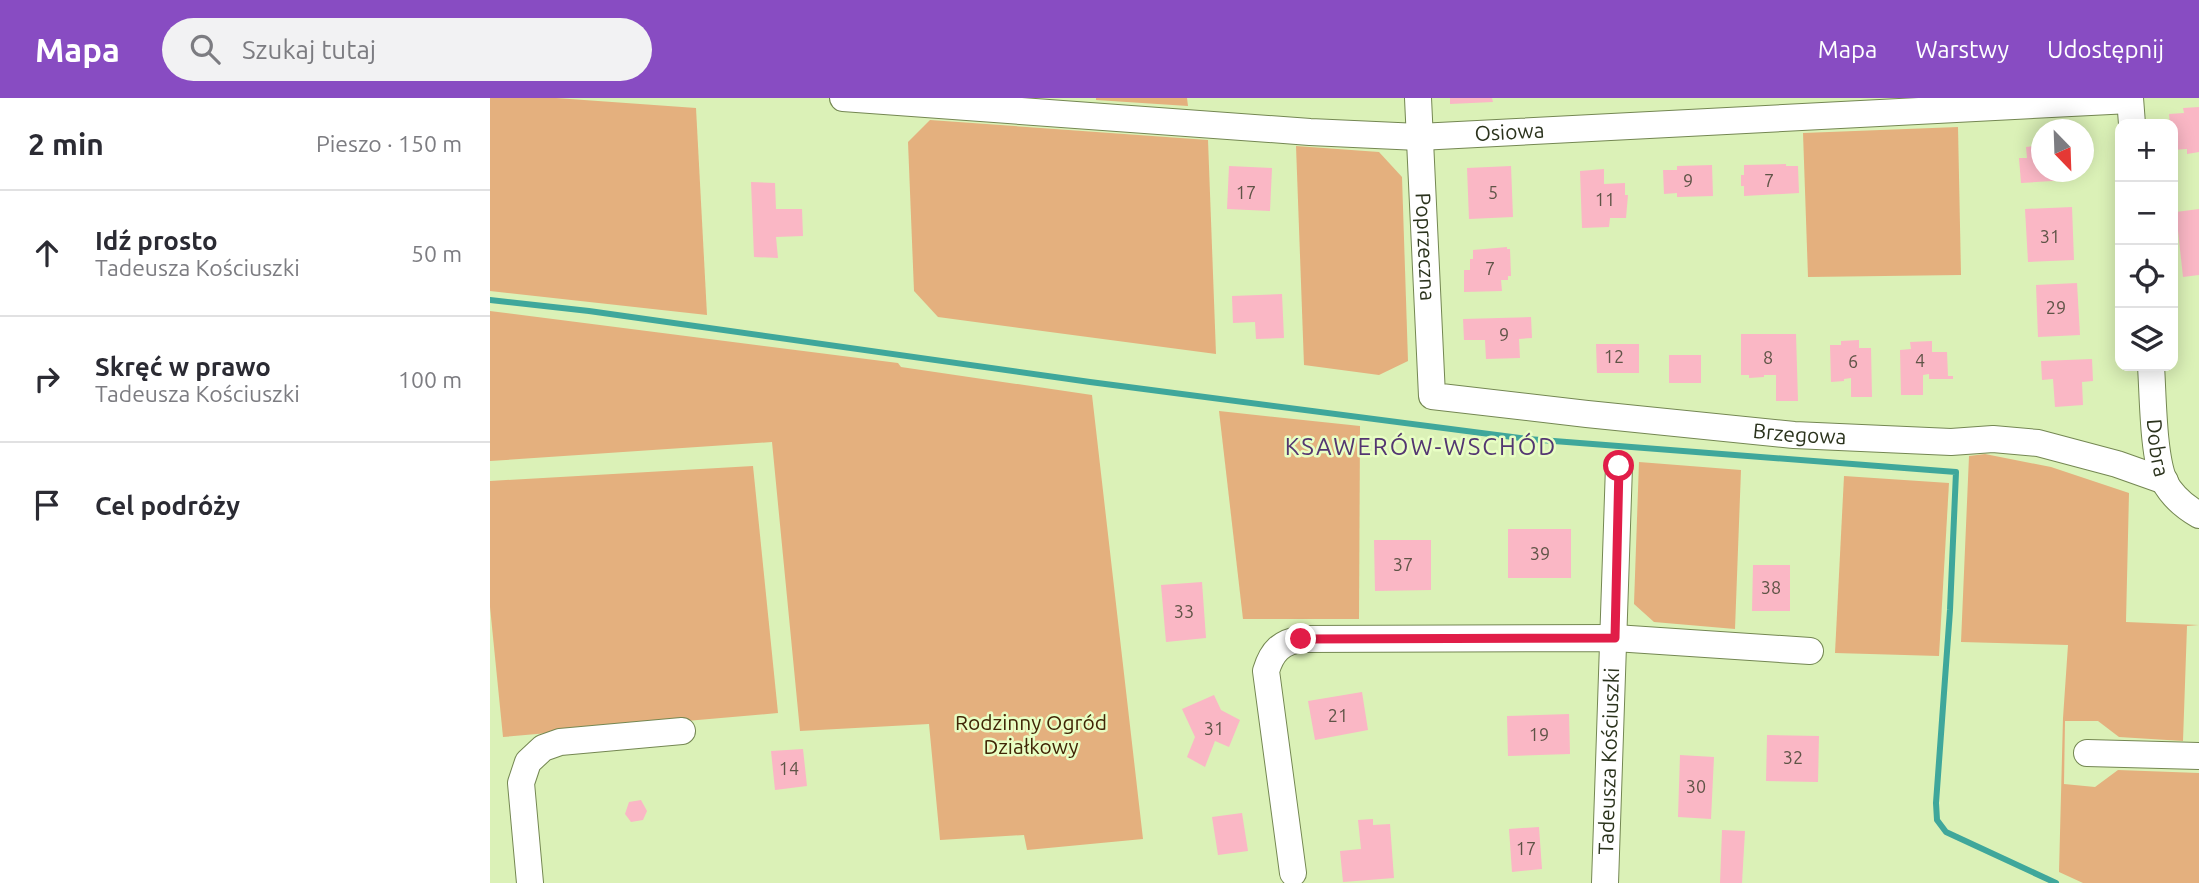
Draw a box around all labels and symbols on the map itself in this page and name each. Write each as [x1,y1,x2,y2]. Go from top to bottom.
street label: Osiowa [1474,117,1545,145]
north arrow [2031,119,2094,182]
house number: 9 [1683,170,1693,190]
house number: 7 [1764,170,1774,190]
house number: 17 [1236,182,1256,202]
house number: 5 [1488,182,1498,202]
house number: 11 [1595,189,1615,209]
street label: Poprzeczna [1411,192,1441,301]
house number: 31 [2040,226,2060,246]
house number: 7 [1485,258,1495,278]
house number: 29 [2046,297,2066,317]
house number: 9 [1499,324,1509,344]
house number: 12 [1604,346,1624,366]
house number: 8 [1763,347,1773,367]
house number: 4 [1915,350,1925,370]
house number: 6 [1848,351,1858,371]
street label: Brzegowa [1752,418,1847,448]
street label: Dobra [2143,418,2175,479]
district label: KSAWERÓW-WSCHÓD [1285,432,1557,460]
route start [1603,450,1634,481]
house number: 39 [1530,543,1550,563]
house number: 37 [1393,554,1413,574]
house number: 38 [1761,577,1781,597]
house number: 33 [1174,601,1194,621]
route end [1285,623,1316,654]
street label: Tadeusza Kościuszki [1593,667,1623,855]
house number: 21 [1328,705,1348,725]
park label: Rodzinny Ogród Działkowy [955,710,1107,758]
house number: 31 [1204,718,1224,738]
house number: 19 [1529,724,1549,744]
house number: 32 [1783,747,1803,767]
house number: 14 [779,758,799,778]
house number: 30 [1686,776,1706,796]
house number: 17 [1516,838,1536,858]

